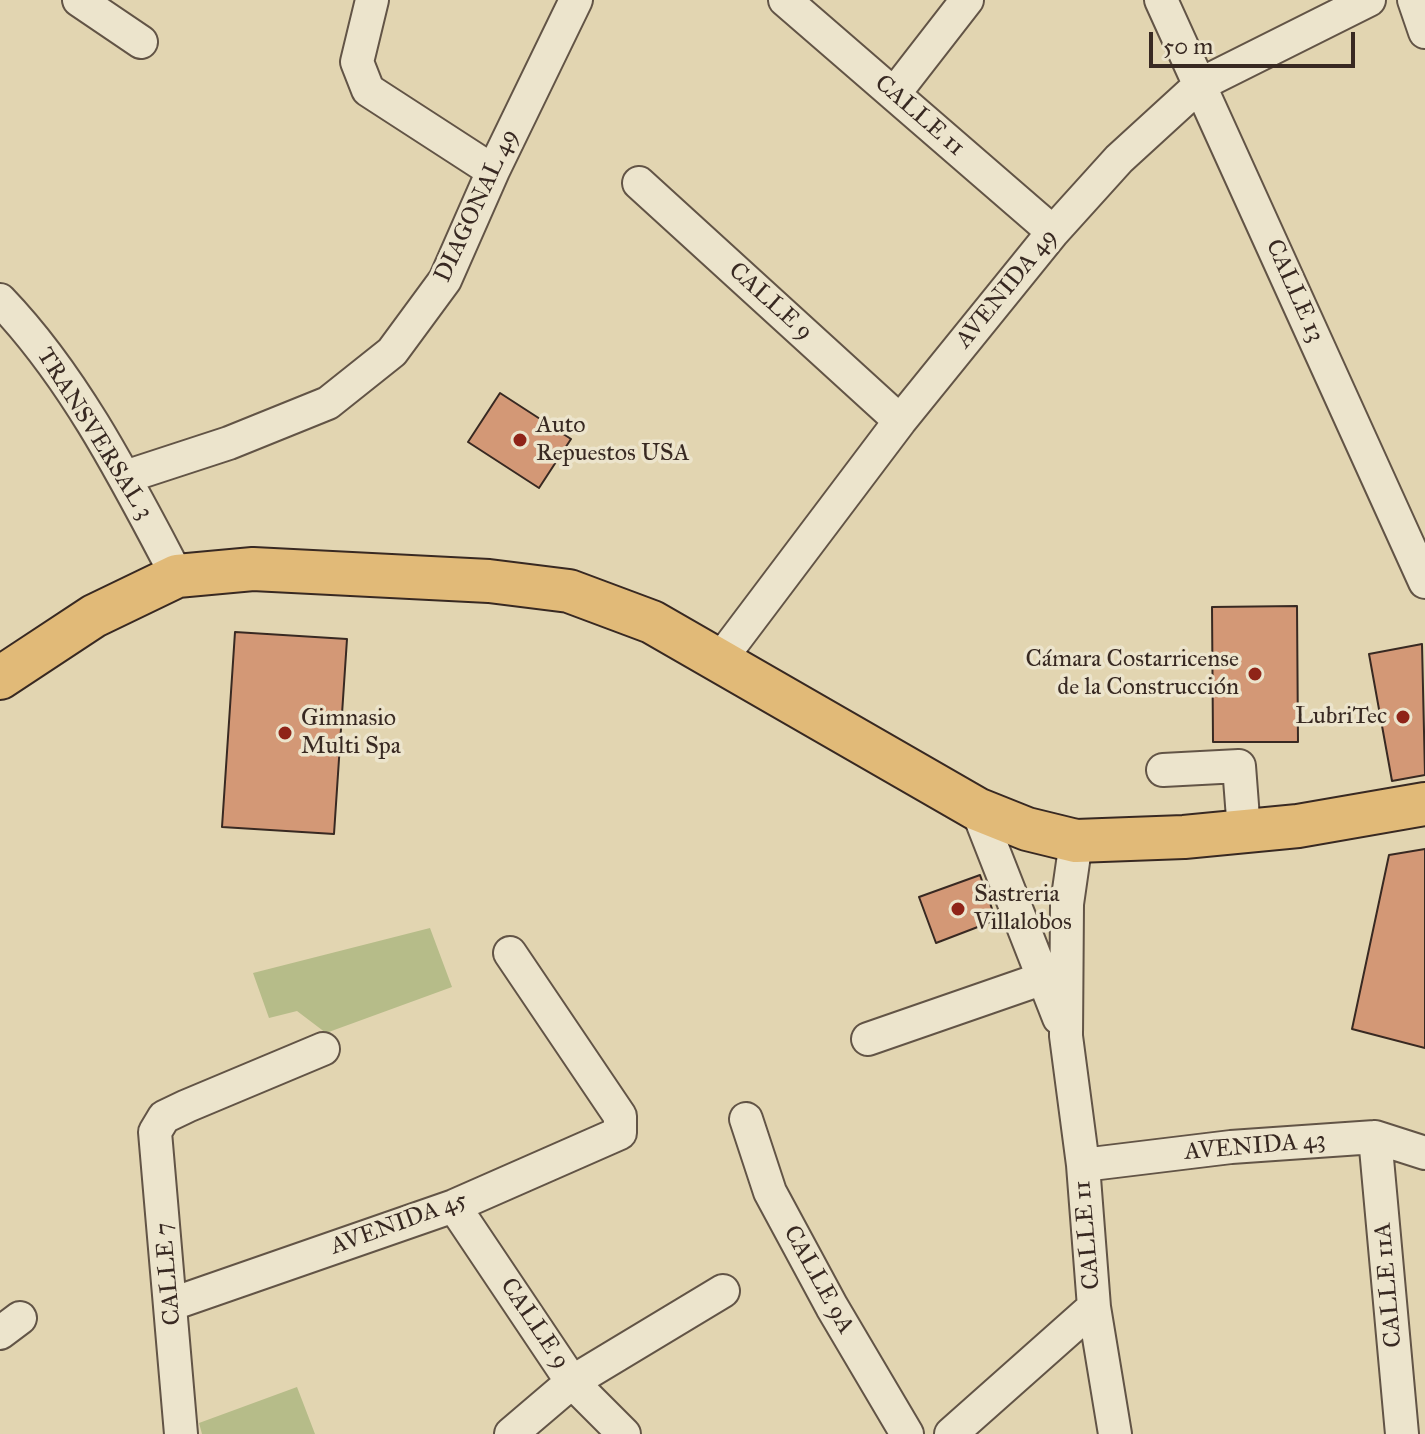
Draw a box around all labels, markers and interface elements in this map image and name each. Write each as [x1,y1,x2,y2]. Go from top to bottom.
scale bar [1153,16,1359,66]
text: 50 m [1163,31,1213,61]
street label: CALLE 11 [868,69,970,163]
street label: DIAGONAL 49 [429,125,525,287]
street label: AVENIDA 49 [950,224,1064,354]
street label: CALLE 13 [1259,235,1329,347]
street label: CALLE 9 [722,257,818,347]
street label: TRANSVERSAL 3 [30,343,158,525]
place label: Auto Repuestos USA [536,412,690,468]
marker: Auto Repuestos USA [511,431,529,449]
place label: Cámara Costarricense de la Construcción [1026,646,1239,702]
marker: Cámara Costarricense de la Construcción [1246,665,1264,683]
place label: LubriTec [1295,703,1387,731]
place label: Gimnasio Multi Spa [301,705,401,761]
marker: LubriTec [1394,708,1412,726]
marker: Gimnasio Multi Spa [276,724,294,742]
place label: Sastreria Villalobos [974,881,1072,937]
marker: Sastreria Villalobos [949,900,967,918]
street label: AVENIDA 43 [1183,1126,1327,1168]
street label: CALLE 11 [1069,1179,1107,1291]
street label: AVENIDA 45 [327,1186,471,1262]
street label: CALLE 7 [150,1221,188,1327]
street label: CALLE 9A [776,1221,860,1339]
street label: CALLE 11A [1369,1221,1409,1349]
street label: CALLE 9 [493,1273,575,1375]

